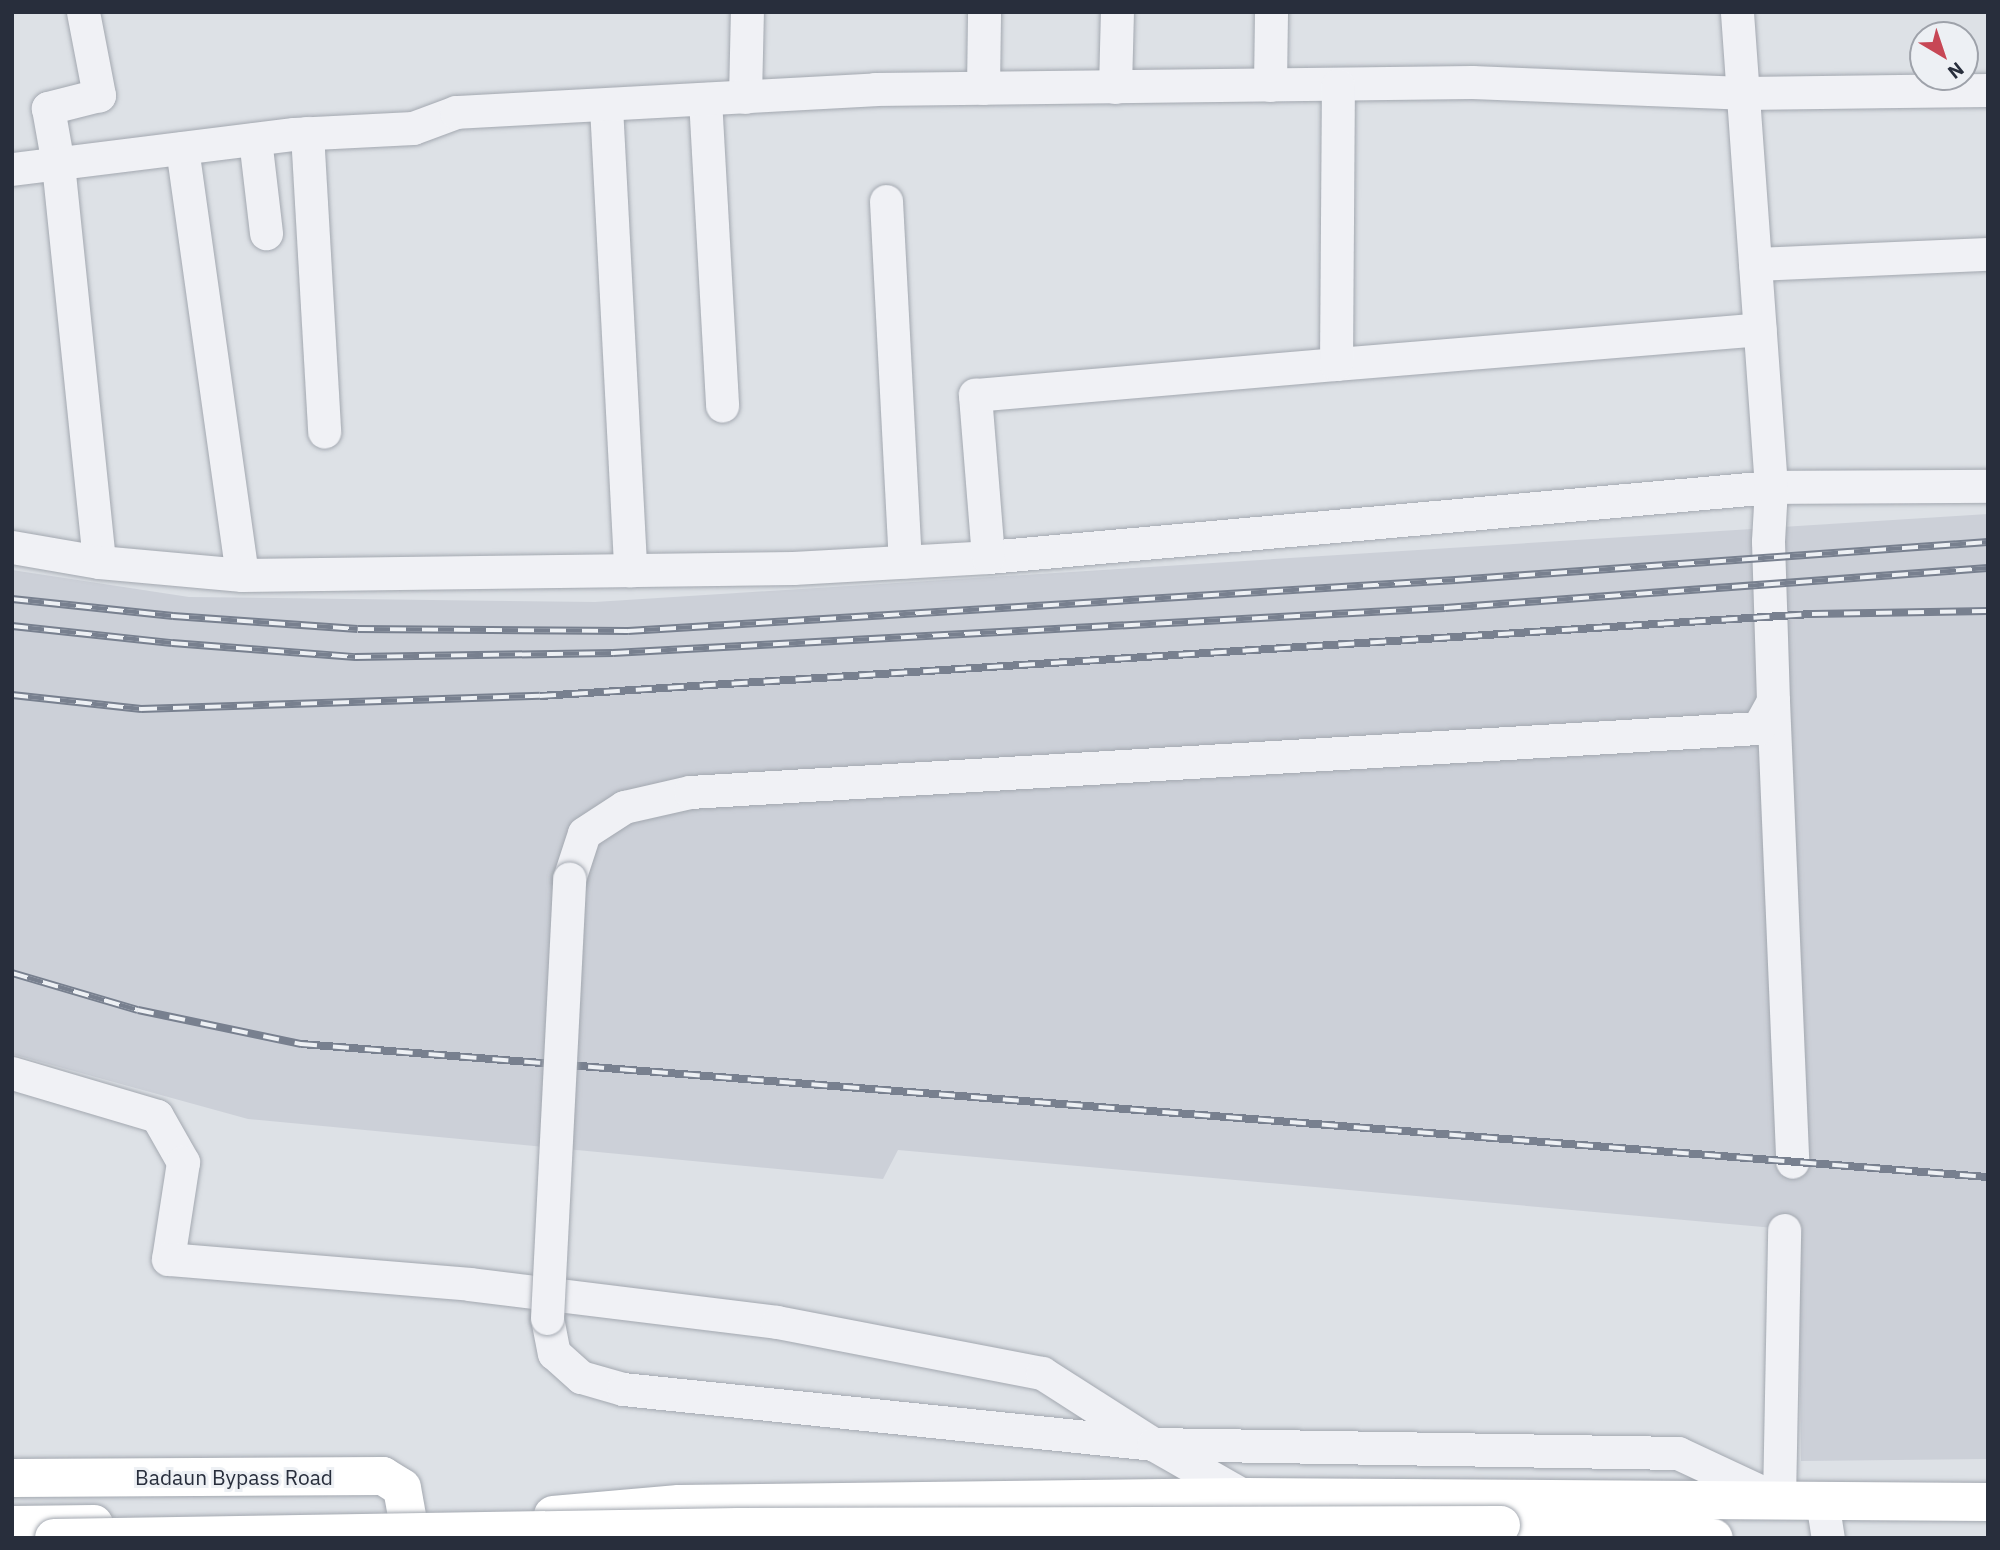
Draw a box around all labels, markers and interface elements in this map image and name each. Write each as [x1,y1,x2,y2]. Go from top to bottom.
north arrow [1909,21,1979,91]
text: N [1943,57,1969,84]
street label: Badaun Bypass Road [135,1464,333,1490]

